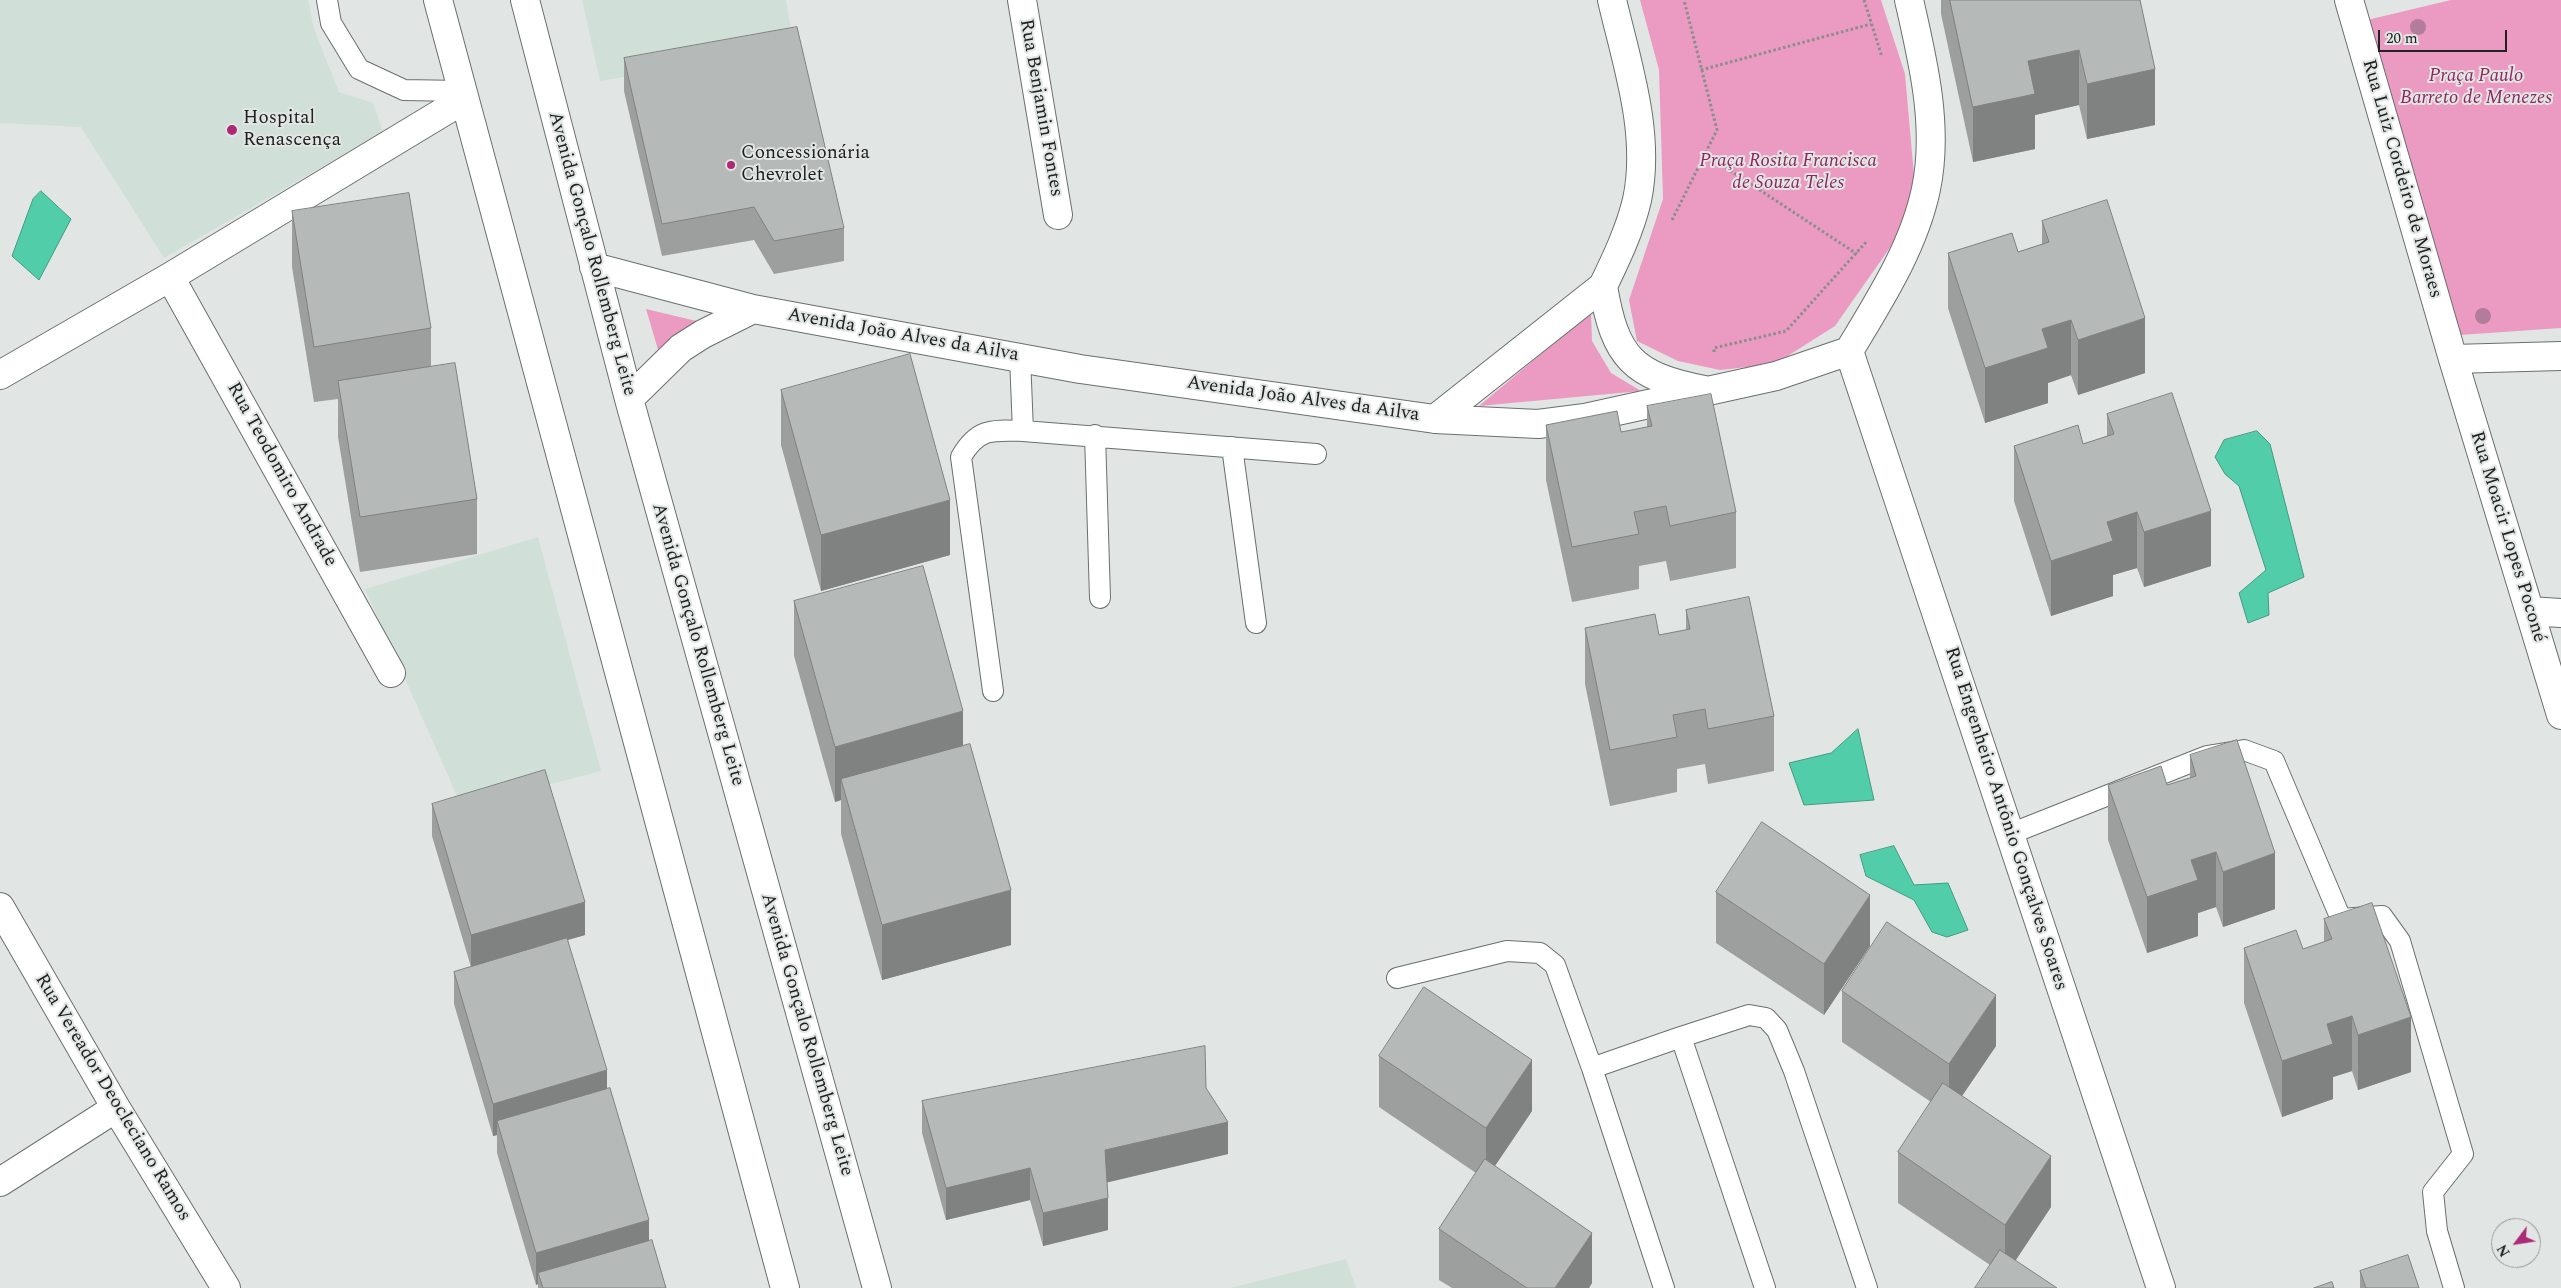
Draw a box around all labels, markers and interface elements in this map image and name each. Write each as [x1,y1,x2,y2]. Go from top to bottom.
street label: Rua Benjamin Fontes [1013,17,1067,199]
scale bar [2381,20,2510,52]
text: 20 m [2386,27,2418,50]
street label: Rua Luiz Cordeiro de Moraes [2356,57,2446,301]
park label: Praça Paulo Barreto de Menezes [2400,66,2552,110]
place label: Hospital Renascença [243,108,341,152]
street label: Avenida Gonçalo Rollemberg Leite [542,109,640,399]
marker: Hospital Renascença [225,123,239,137]
place label: Concessionária Chevrolet [741,143,870,187]
park label: Praça Rosita Francisca de Souza Teles [1699,151,1877,195]
marker: Concessionária Chevrolet [725,159,737,171]
street label: Avenida João Alves da Ailva [785,304,1021,368]
street label: Avenida João Alves da Ailva [1185,372,1421,428]
street label: Rua Teodomiro Andrade [221,379,341,571]
street label: Rua Moacir Lopes Poconé [2464,429,2550,645]
street label: Avenida Gonçalo Rollemberg Leite [646,501,748,789]
street label: Rua Engenheiro Antônio Gonçalves Soares [1939,644,2071,994]
street label: Avenida Gonçalo Rollemberg Leite [755,891,857,1179]
street label: Rua Vereador Deocleciano Ramos [29,970,195,1226]
north arrow [2491,1218,2541,1268]
text: N [2492,1240,2516,1261]

